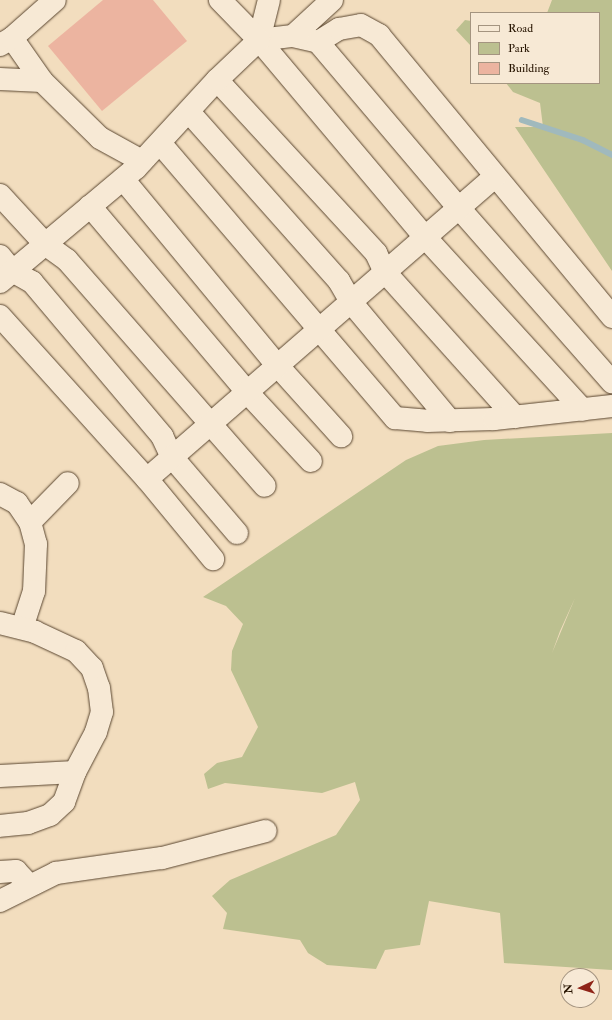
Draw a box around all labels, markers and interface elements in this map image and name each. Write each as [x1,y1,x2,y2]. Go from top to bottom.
legend [470,12,600,84]
text: Road [508,21,533,36]
text: Park [508,41,530,56]
text: Building [508,61,549,76]
north arrow [560,968,600,1008]
text: N [562,983,575,994]

